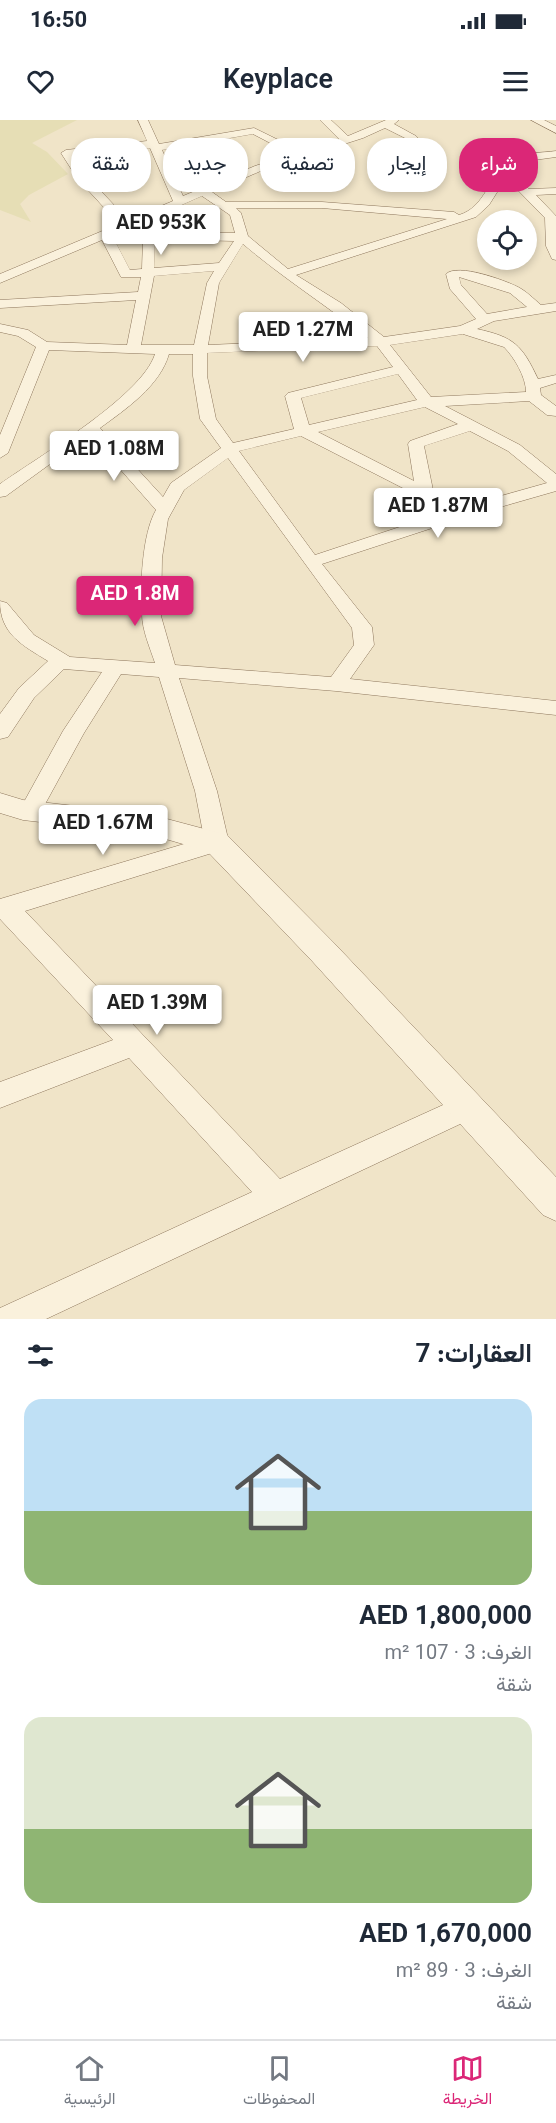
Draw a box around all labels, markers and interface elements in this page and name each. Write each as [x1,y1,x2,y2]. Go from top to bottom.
text: 16:50 [30,4,87,39]
text: Keyplace [223,60,333,103]
icon: heart [24,65,57,98]
icon: menu [499,65,532,98]
chip: شقة [71,138,151,192]
chip: جديد [163,138,248,192]
chip: تصفية [260,138,355,192]
chip: إيجار [367,138,447,192]
chip: شراء [459,138,538,192]
pin: AED 953K [99,205,223,256]
text: AED 953K [116,208,206,240]
map controls [477,210,537,270]
button: locate [477,210,537,270]
pin: AED 1.27M [234,312,372,363]
text: AED 1.27M [253,315,353,347]
pin: AED 1.08M [45,431,183,482]
text: AED 1.08M [64,434,164,466]
pin: AED 1.87M [369,488,507,539]
text: AED 1.87M [388,491,488,523]
pin: AED 1.8M [73,576,197,627]
text: AED 1.8M [90,579,180,611]
pin: AED 1.67M [34,805,172,856]
text: AED 1.67M [53,808,153,840]
pin: AED 1.39M [88,985,226,1036]
text: AED 1.39M [107,988,207,1020]
text: العقارات: 7 [416,1335,532,1376]
icon: filters [24,1339,57,1372]
icon: home [224,1438,332,1546]
text: AED 1,800,000 [359,1597,532,1638]
text: الغرف: 3 · 107 m² [384,1638,532,1670]
text: شقة [496,1670,532,1702]
icon: home [224,1756,332,1864]
text: AED 1,670,000 [359,1915,532,1956]
text: الغرف: 3 · 89 m² [396,1956,532,1988]
text: شقة [496,1988,532,2020]
tab: الرئيسية [64,2052,116,2113]
tab: المحفوظات [243,2052,315,2113]
tab: الخريطة [443,2052,492,2113]

